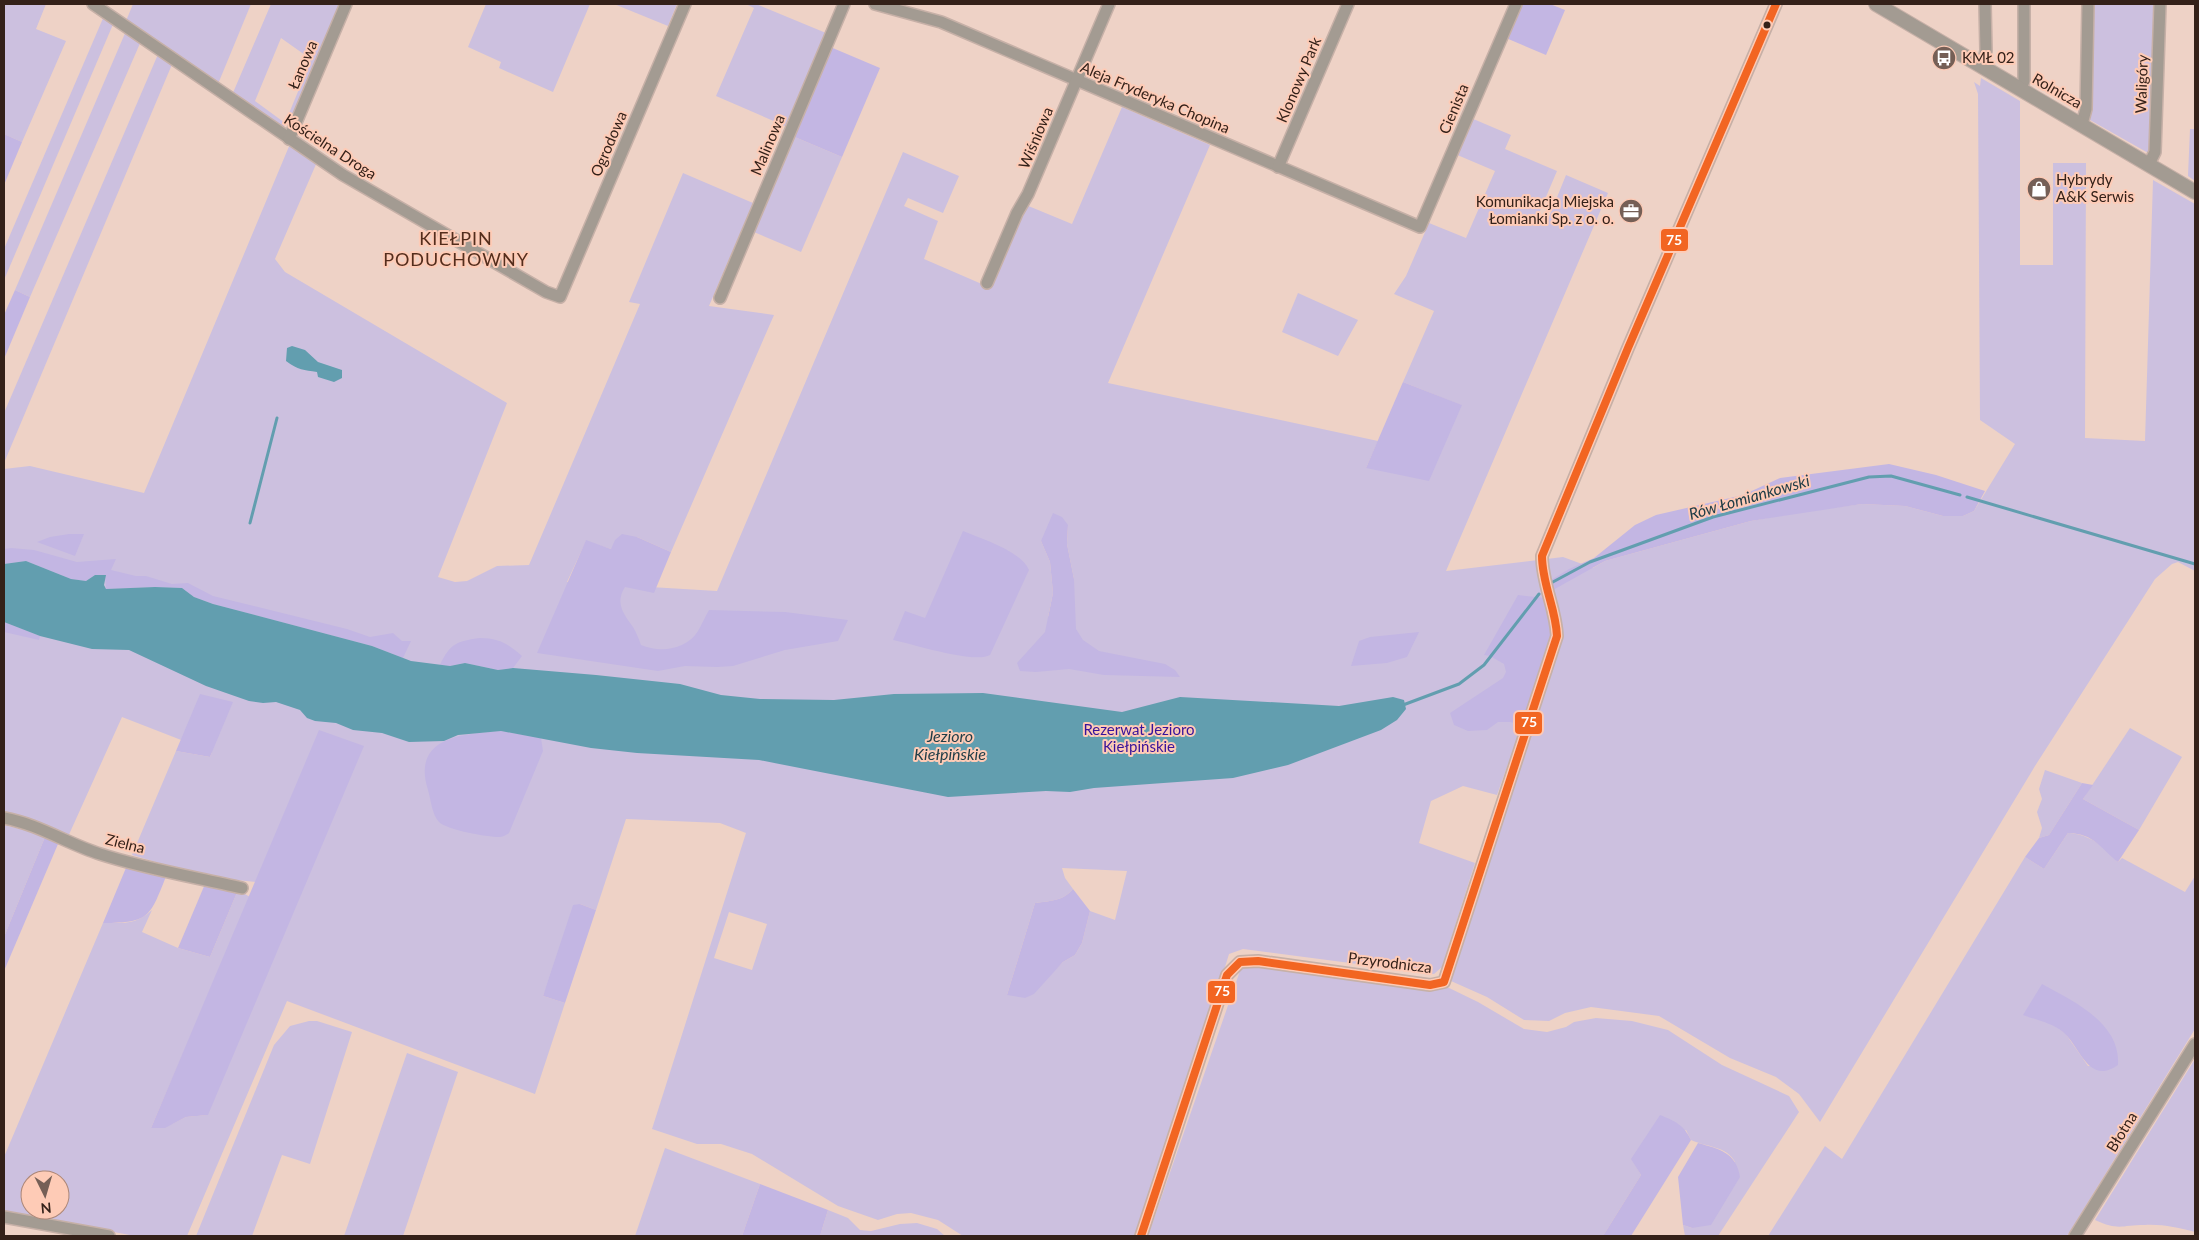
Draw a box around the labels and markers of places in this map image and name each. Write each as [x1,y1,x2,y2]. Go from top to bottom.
unlabelled marker [1762,20,1772,30]
bus stop icon: KMŁ 02 [1931,45,1957,71]
place label: KMŁ 02 [1962,48,2015,66]
place label: Hybrydy A&K Serwis [2056,170,2134,205]
shop icon: Hybrydy A&K Serwis [2026,176,2052,202]
place label: Komunikacja Miejska Łomianki Sp. z o. o. [1476,192,1614,227]
office icon: Komunikacja Miejska Łomianki Sp. z o. o. [1618,198,1644,224]

